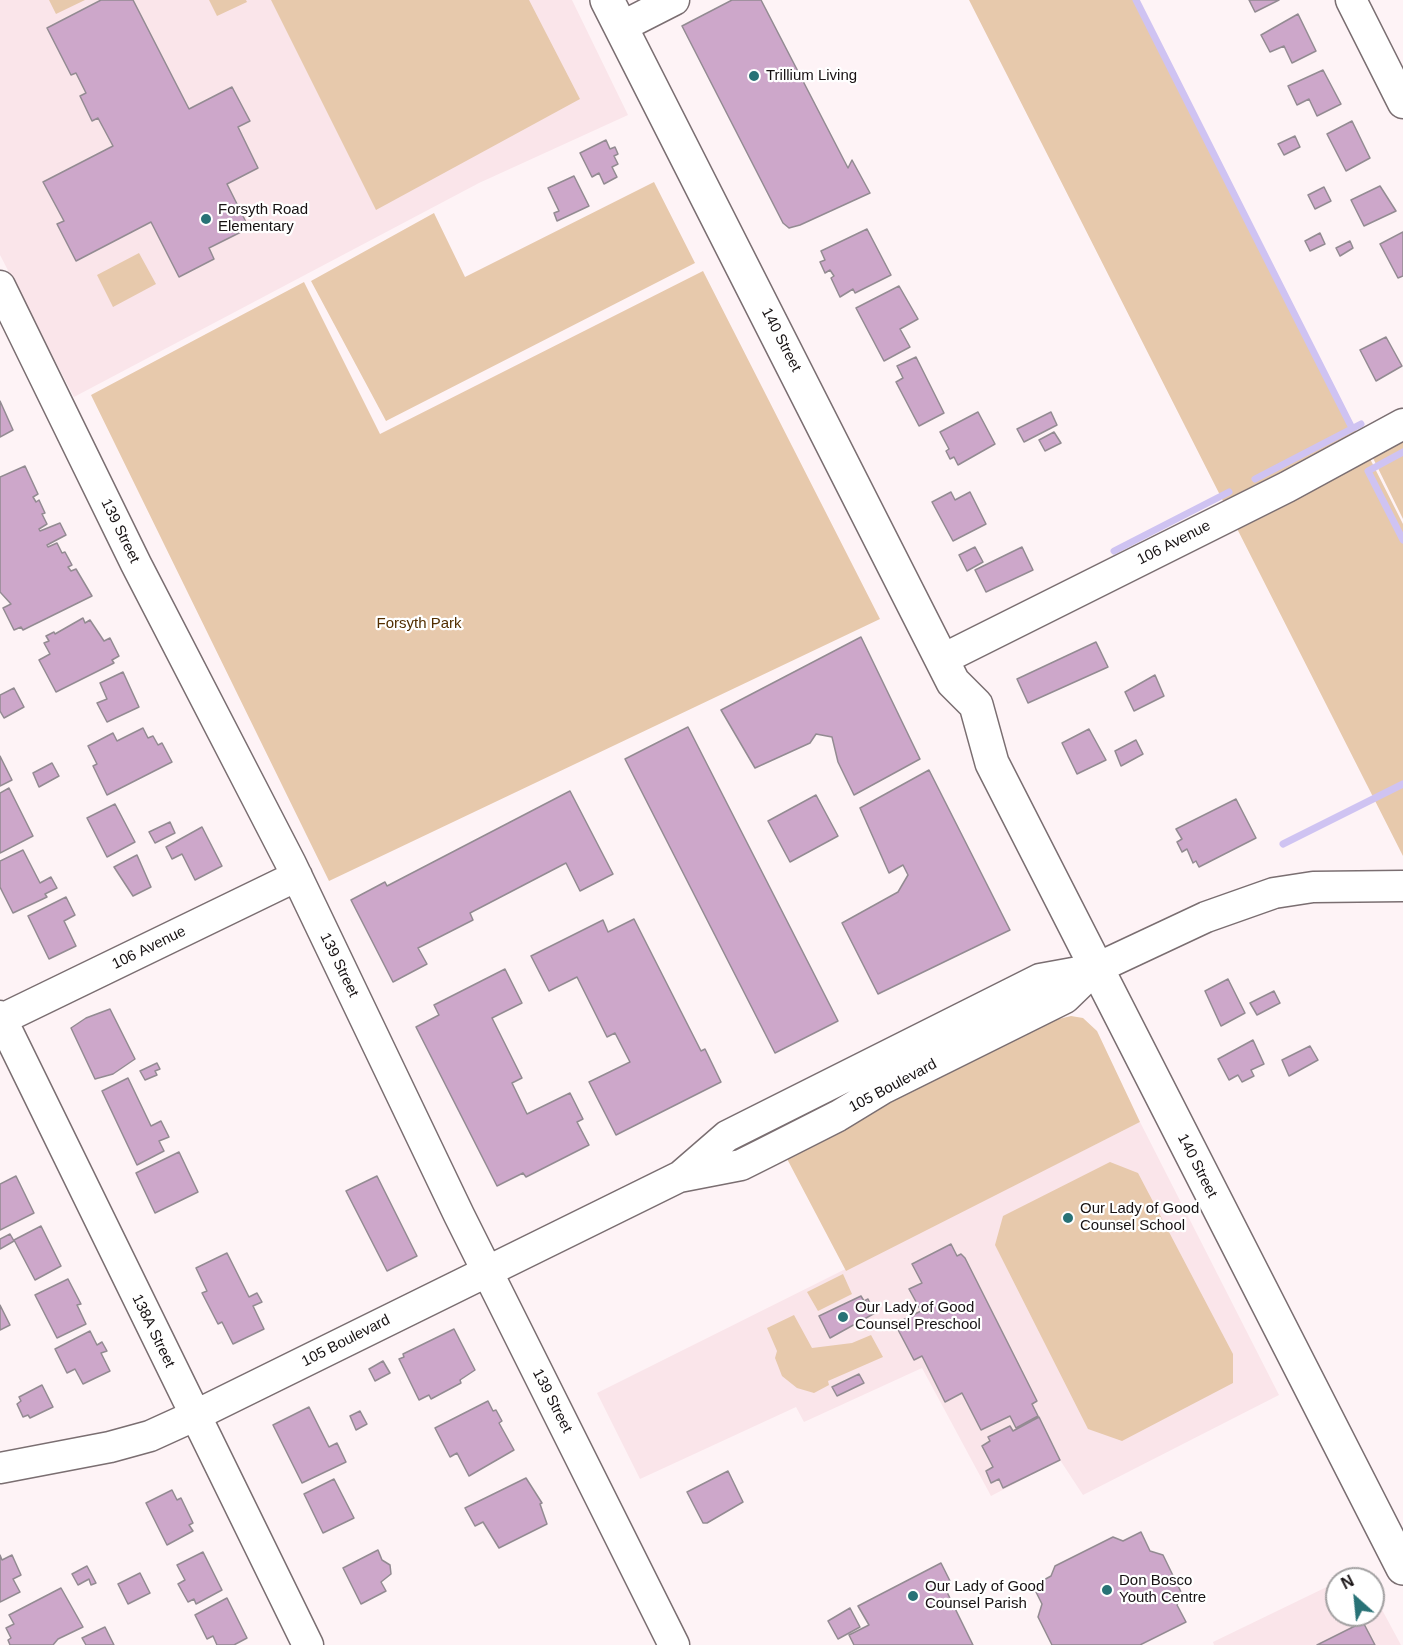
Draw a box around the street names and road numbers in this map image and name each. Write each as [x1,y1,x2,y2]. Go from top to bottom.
street label: 140 Street [757,305,805,375]
street label: 139 Street [97,496,143,566]
street label: 106 Avenue [1134,517,1214,569]
street label: 106 Avenue [109,922,189,974]
street label: 139 Street [316,930,362,1000]
street label: 105 Boulevard [846,1055,940,1117]
street label: 140 Street [1173,1131,1221,1201]
street label: 138A Street [128,1291,178,1371]
street label: 105 Boulevard [299,1311,393,1371]
street label: 139 Street [528,1366,576,1436]

